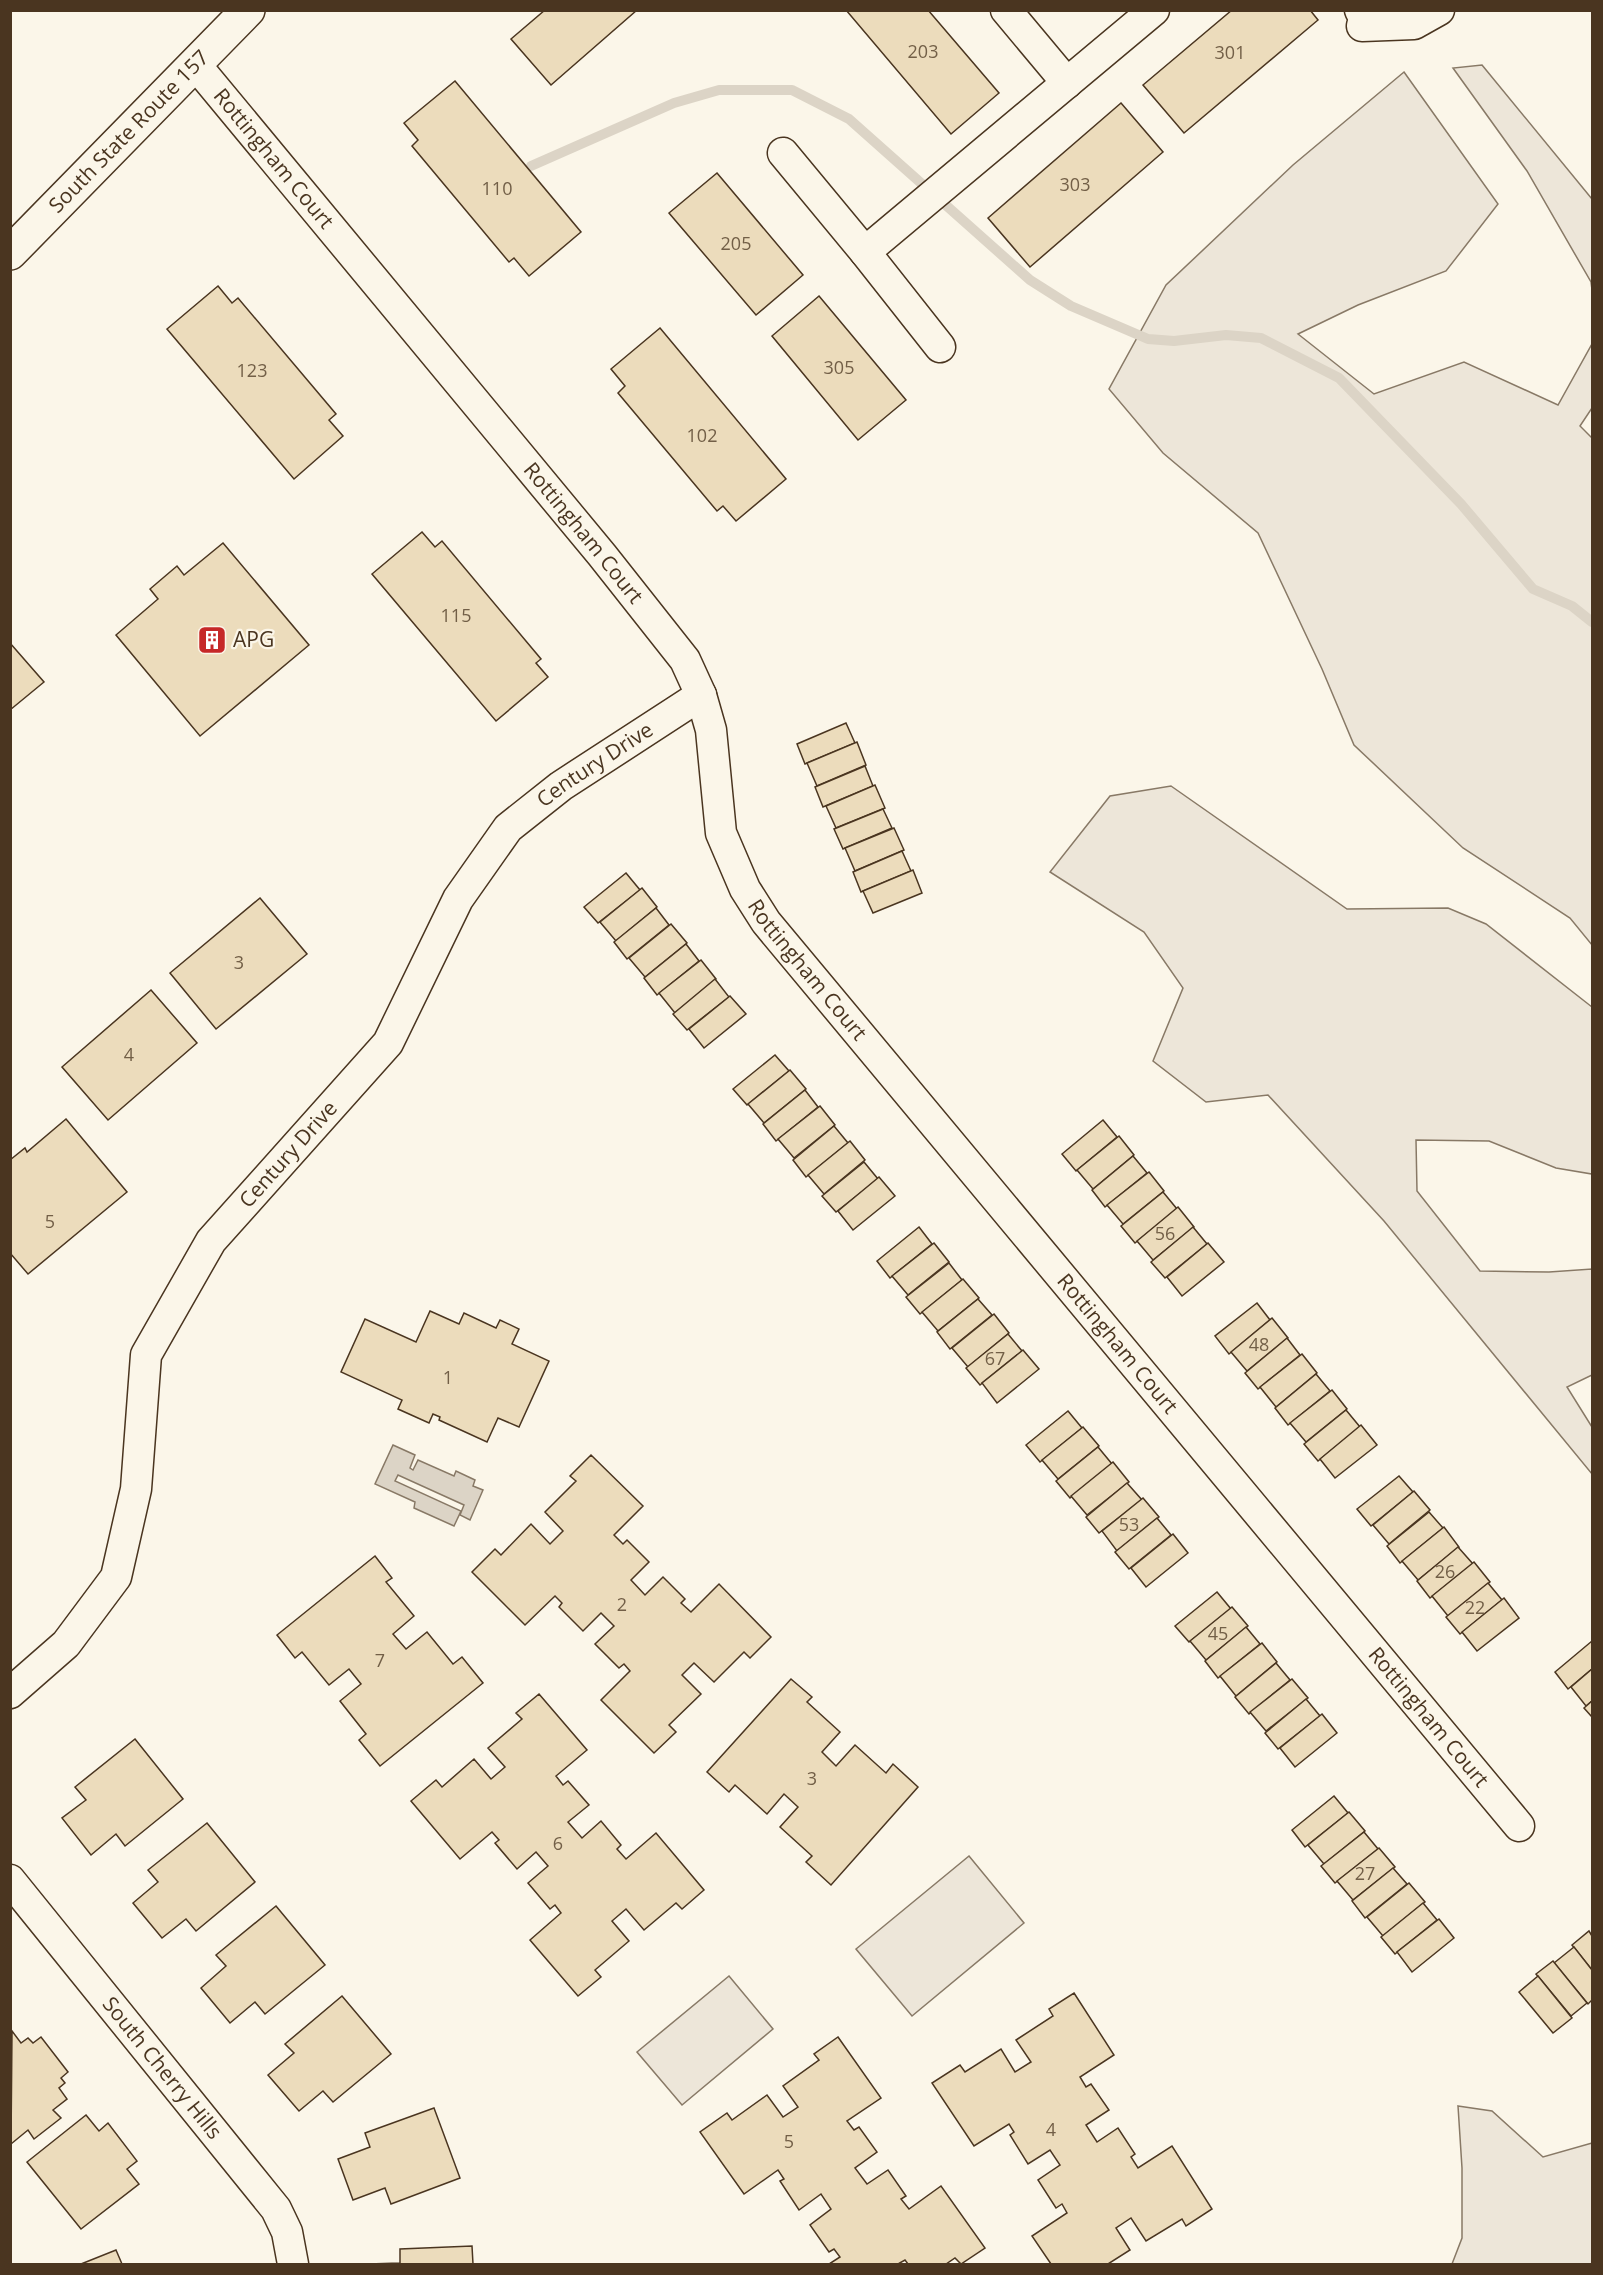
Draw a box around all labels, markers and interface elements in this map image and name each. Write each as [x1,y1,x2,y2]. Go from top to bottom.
house number: 203 [908,39,938,63]
house number: 301 [1215,40,1245,64]
street label: South State Route 157 [42,43,214,218]
street label: Rottingham Court [208,82,341,234]
house number: 303 [1060,172,1090,196]
house number: 110 [482,176,512,200]
house number: 205 [721,231,751,255]
house number: 305 [824,355,854,379]
house number: 123 [237,358,267,382]
house number: 102 [687,423,717,447]
street label: Rottingham Court [518,456,650,609]
house number: 115 [441,603,471,627]
building icon: APG [196,624,228,656]
place label: APG [233,625,274,653]
street label: Century Drive [530,715,658,813]
street label: Rottingham Court [742,893,874,1046]
house number: 3 [234,950,244,974]
house number: 4 [124,1042,134,1066]
street label: Century Drive [232,1094,343,1213]
house number: 5 [45,1209,55,1233]
house number: 56 [1155,1221,1175,1245]
street label: Rottingham Court [1052,1267,1185,1419]
house number: 48 [1249,1332,1269,1356]
house number: 67 [985,1346,1005,1370]
house number: 1 [443,1365,453,1389]
house number: 53 [1119,1512,1139,1536]
house number: 26 [1435,1559,1455,1583]
house number: 2 [617,1592,627,1616]
house number: 22 [1465,1595,1485,1619]
house number: 45 [1208,1621,1228,1645]
street label: Rottingham Court [1363,1641,1496,1793]
house number: 7 [375,1648,385,1672]
house number: 3 [807,1766,817,1790]
house number: 6 [553,1831,563,1855]
house number: 27 [1355,1861,1375,1885]
street label: South Cherry Hills [97,1991,229,2145]
house number: 4 [1046,2117,1056,2141]
house number: 5 [784,2129,794,2153]

